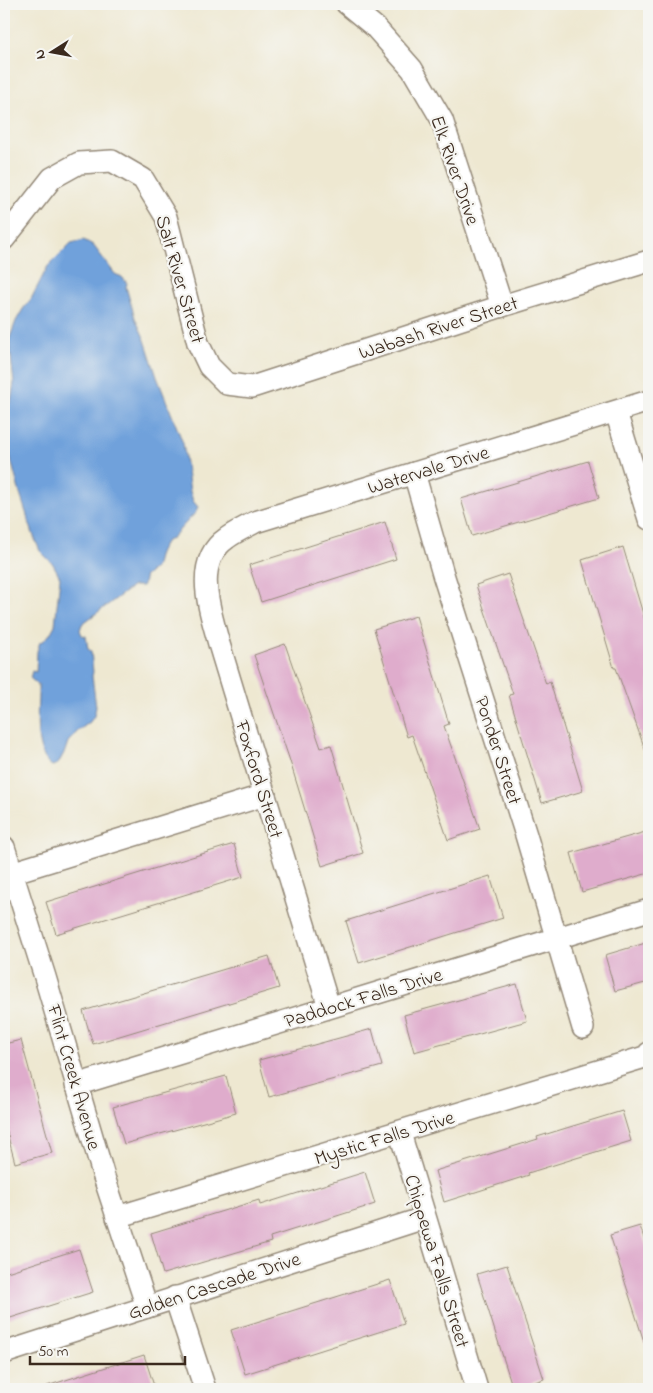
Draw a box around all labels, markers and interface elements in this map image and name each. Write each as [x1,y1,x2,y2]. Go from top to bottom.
north arrow [28,28,78,78]
text: N [30,48,52,61]
street label: Elk River Drive [421,112,486,230]
street label: Salt River Street [146,212,211,348]
street label: Wabash River Street [355,290,522,369]
street label: Watervale Drive [364,439,493,504]
street label: Ponder Street [465,693,528,809]
street label: Foxford Street [226,716,289,842]
street label: Paddock Falls Drive [281,962,446,1037]
street label: Flint Creek Avenue [38,1001,107,1154]
street label: Mystic Falls Drive [311,1104,458,1174]
street label: Chippewa Falls Street [395,1172,476,1352]
street label: Golden Cascade Drive [125,1246,305,1329]
scale bar [30,1333,185,1365]
text: 50 m [38,1341,69,1363]

